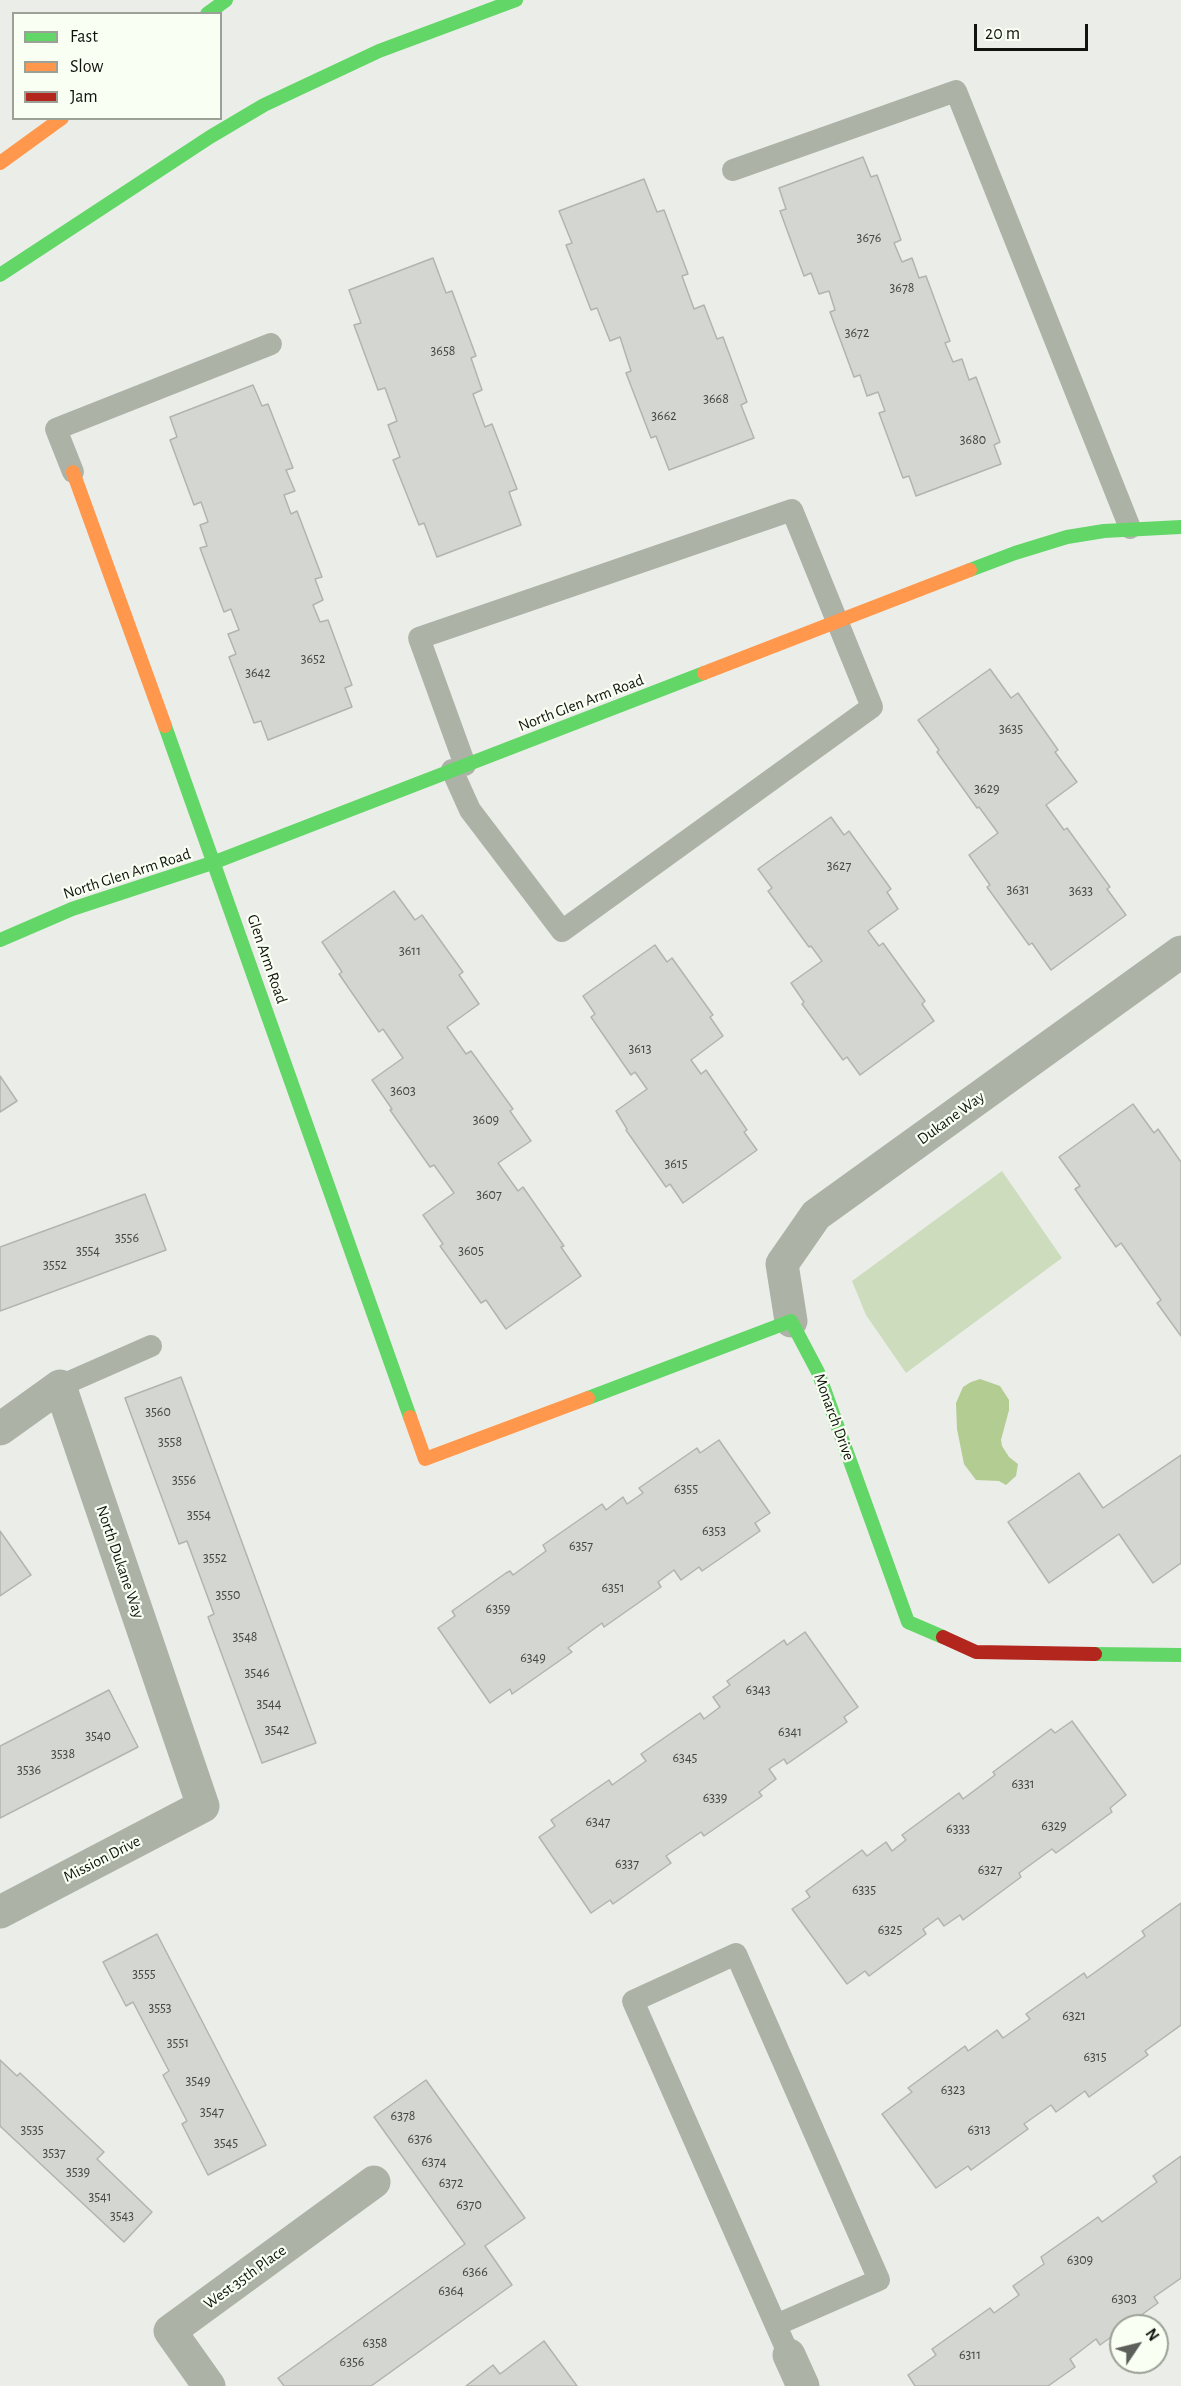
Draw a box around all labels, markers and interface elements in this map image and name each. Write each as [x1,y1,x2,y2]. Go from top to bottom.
legend [12,12,222,120]
scale bar [977,12,1091,50]
text: 20 m [985,25,1020,43]
text: Fast [70,28,98,46]
text: Slow [70,58,103,76]
text: Jam [70,88,98,106]
house number: 3676 [857,230,881,246]
house number: 3678 [890,280,914,296]
house number: 3672 [845,325,869,341]
house number: 3658 [431,343,455,359]
house number: 3668 [703,391,729,407]
house number: 3662 [651,408,677,424]
house number: 3680 [960,432,986,448]
house number: 3652 [301,651,325,667]
house number: 3642 [245,665,271,681]
street label: North Glen Arm Road [516,670,646,736]
house number: 3635 [999,721,1023,737]
house number: 3629 [974,781,1000,797]
street label: North Glen Arm Road [61,844,193,904]
house number: 3627 [827,858,851,874]
house number: 3631 [1007,882,1029,898]
house number: 3633 [1069,883,1093,899]
street label: Glen Arm Road [243,912,291,1006]
house number: 3611 [399,943,421,959]
house number: 3613 [629,1041,651,1057]
house number: 3603 [390,1083,416,1099]
street label: Dukane Way [914,1087,988,1149]
house number: 3609 [473,1112,499,1128]
house number: 3615 [664,1156,688,1172]
house number: 3607 [476,1187,502,1203]
house number: 3556 [115,1230,139,1246]
house number: 3554 [76,1243,100,1259]
house number: 3605 [458,1243,484,1259]
house number: 3552 [43,1257,67,1273]
street label: Monarch Drive [809,1371,859,1463]
house number: 3560 [145,1404,171,1420]
house number: 3558 [158,1434,182,1450]
house number: 3556 [172,1472,196,1488]
house number: 6355 [674,1481,698,1497]
street label: North Dukane Way [92,1503,148,1621]
house number: 3554 [187,1507,211,1523]
house number: 6353 [702,1523,726,1539]
house number: 6357 [569,1538,593,1554]
house number: 3552 [203,1550,227,1566]
house number: 6351 [601,1580,625,1596]
house number: 3550 [216,1587,240,1603]
house number: 6359 [486,1601,510,1617]
house number: 3548 [233,1629,257,1645]
house number: 6349 [520,1650,546,1666]
house number: 3546 [245,1665,269,1681]
house number: 6343 [746,1682,770,1698]
house number: 3544 [256,1696,282,1712]
house number: 3542 [265,1722,289,1738]
house number: 6341 [778,1724,802,1740]
house number: 3540 [85,1728,111,1744]
house number: 3538 [51,1746,75,1762]
house number: 6345 [673,1750,697,1766]
house number: 3536 [17,1762,41,1778]
house number: 6331 [1012,1776,1034,1792]
house number: 6339 [703,1790,727,1806]
house number: 6347 [586,1814,610,1830]
house number: 6329 [1041,1818,1067,1834]
house number: 6333 [946,1821,970,1837]
street label: Mission Drive [60,1831,144,1887]
house number: 6337 [615,1856,639,1872]
house number: 6327 [978,1862,1002,1878]
house number: 6335 [852,1882,876,1898]
house number: 6325 [878,1922,902,1938]
house number: 3555 [132,1966,156,1982]
house number: 3553 [148,2000,172,2016]
house number: 6321 [1062,2008,1086,2024]
house number: 3551 [167,2035,189,2051]
house number: 6315 [1083,2049,1107,2065]
house number: 3549 [186,2073,210,2089]
house number: 6323 [941,2082,965,2098]
house number: 3547 [200,2104,224,2120]
house number: 6378 [391,2108,415,2124]
house number: 3535 [20,2122,44,2138]
house number: 6313 [968,2122,990,2138]
house number: 6376 [408,2131,432,2147]
house number: 3545 [214,2135,238,2151]
house number: 3537 [42,2145,66,2161]
house number: 6374 [422,2154,446,2170]
house number: 3539 [66,2164,90,2180]
house number: 6372 [439,2175,463,2191]
house number: 3541 [88,2189,112,2205]
house number: 6370 [456,2197,482,2213]
house number: 3543 [110,2208,134,2224]
street label: West 35th Place [200,2241,290,2313]
house number: 6309 [1067,2252,1093,2268]
house number: 6366 [462,2264,488,2280]
house number: 6364 [438,2283,464,2299]
house number: 6303 [1111,2291,1137,2307]
north arrow [1109,2314,1169,2374]
text: N [1142,2326,1162,2344]
house number: 6358 [363,2335,387,2351]
house number: 6311 [959,2347,981,2363]
house number: 6356 [340,2354,364,2370]

